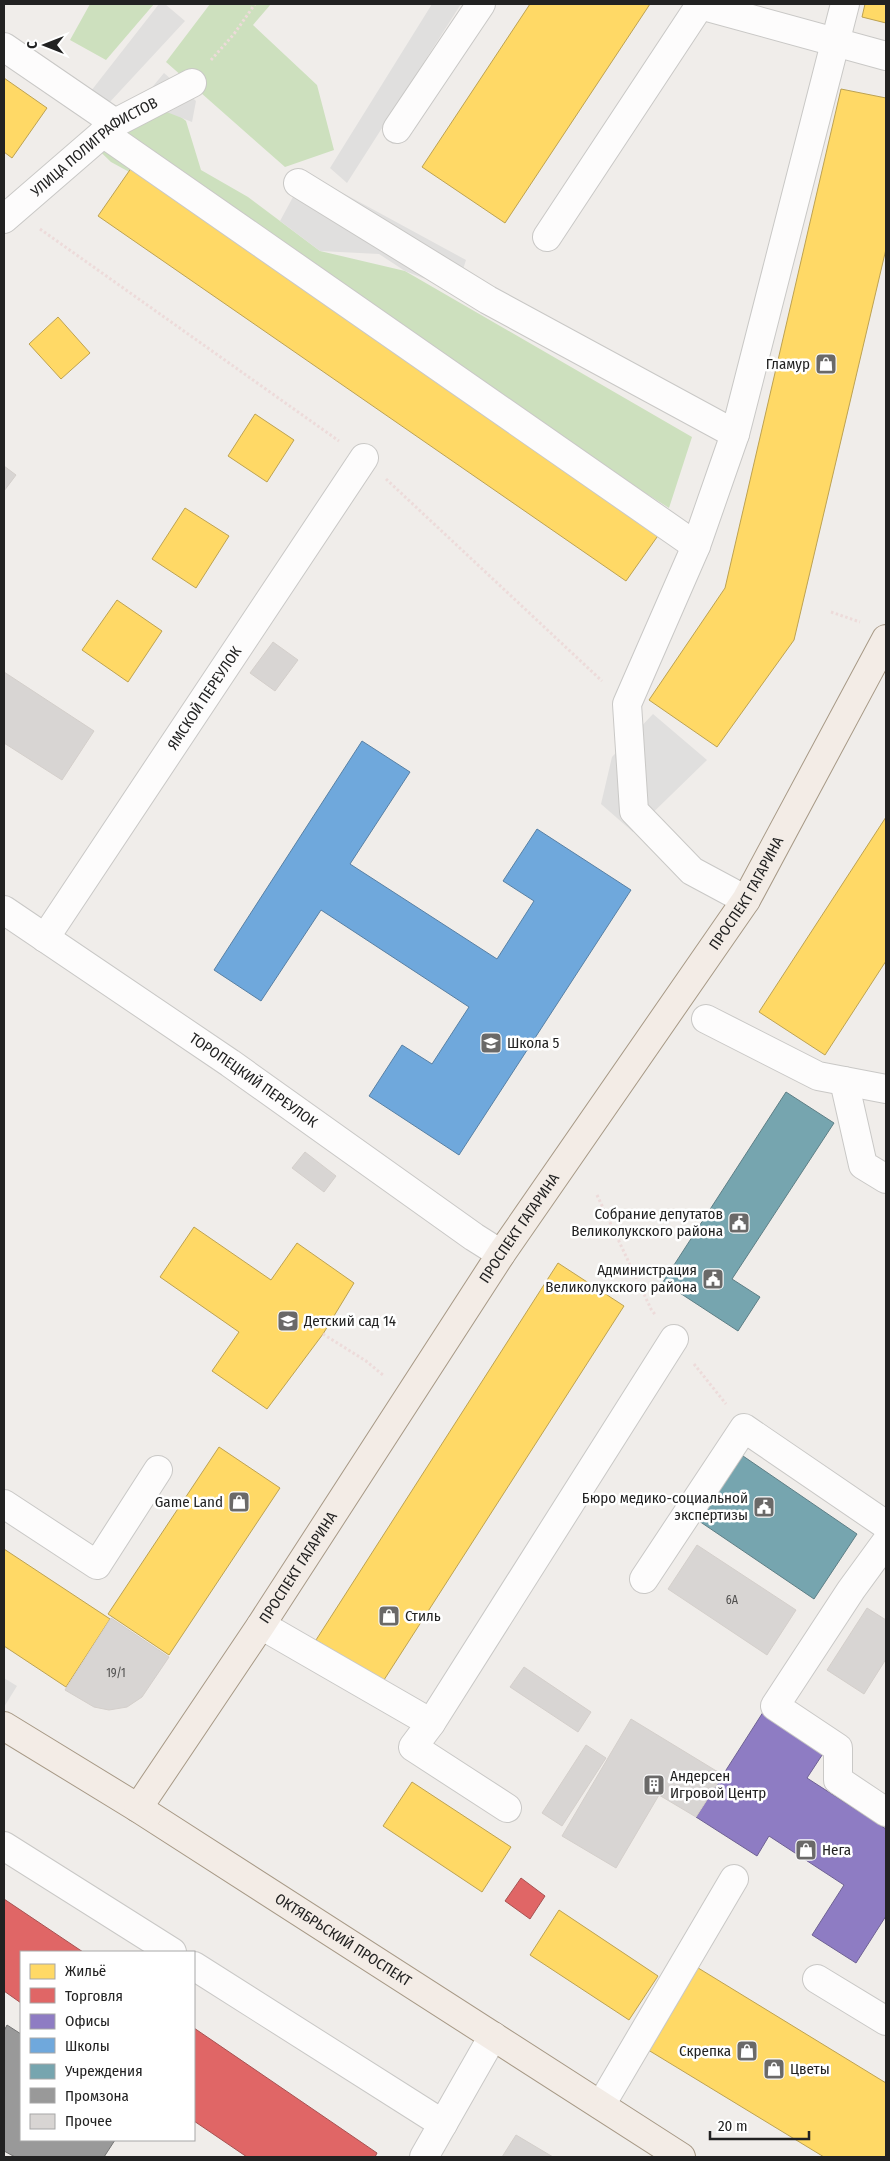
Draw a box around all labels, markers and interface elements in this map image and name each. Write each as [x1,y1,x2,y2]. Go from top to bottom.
north arrow [20,20,70,70]
text: С [24,41,41,49]
street label: УЛИЦА ПОЛИГРАФИСТОВ [27,94,161,201]
shop icon: Гламур [814,352,838,376]
place label: Гламур [766,355,810,373]
street label: ЯМСКОЙ ПЕРЕУЛОК [164,643,245,753]
street label: ПРОСПЕКТ ГАГАРИНА [705,833,787,953]
street label: ТОРОПЕЦКИЙ ПЕРЕУЛОК [186,1029,321,1131]
school or university icon: Школа 5 [479,1031,503,1055]
place label: Школа 5 [507,1034,560,1052]
street label: ПРОСПЕКТ ГАГАРИНА [476,1170,563,1287]
place label: Собрание депутатов Великолукского района [571,1205,723,1240]
public building icon: Собрание депутатов Великолукского района [727,1211,751,1235]
place label: Администрация Великолукского района [545,1261,697,1296]
public building icon: Администрация Великолукского района [701,1267,725,1291]
school or university icon: Детский сад 14 [276,1309,300,1333]
place label: Детский сад 14 [303,1312,396,1330]
place label: Бюро медико-социальной экспертизы [582,1489,748,1524]
shop icon: Game Land [227,1490,251,1514]
place label: Game Land [155,1493,223,1511]
public building icon: Бюро медико-социальной экспертизы [752,1495,776,1519]
street label: ПРОСПЕКТ ГАГАРИНА [256,1508,341,1627]
house number: 6А [726,1593,739,1607]
shop icon: Стиль [377,1604,401,1628]
place label: Стиль [405,1607,441,1625]
house number: 19/1 [106,1666,126,1680]
place label: Андерсен Игровой Центр [670,1767,766,1802]
building icon: Андерсен Игровой Центр [642,1773,666,1797]
shop icon: Нега [794,1838,818,1862]
place label: Нега [822,1841,851,1859]
street label: ОКТЯБРЬСКИЙ ПРОСПЕКТ [272,1889,415,1990]
legend [20,1951,195,2141]
text: Жильё [65,1962,106,1980]
text: Торговля [65,1987,123,2005]
text: Офисы [65,2012,110,2030]
text: Школы [65,2037,110,2055]
shop icon: Скрепка [735,2039,759,2063]
place label: Скрепка [679,2042,731,2060]
shop icon: Цветы [762,2057,786,2081]
place label: Цветы [790,2060,830,2078]
text: Учреждения [64,2062,143,2080]
text: Промзона [65,2087,129,2105]
scale bar [710,2108,809,2140]
text: Прочее [65,2112,112,2130]
text: 20 m [718,2117,748,2135]

